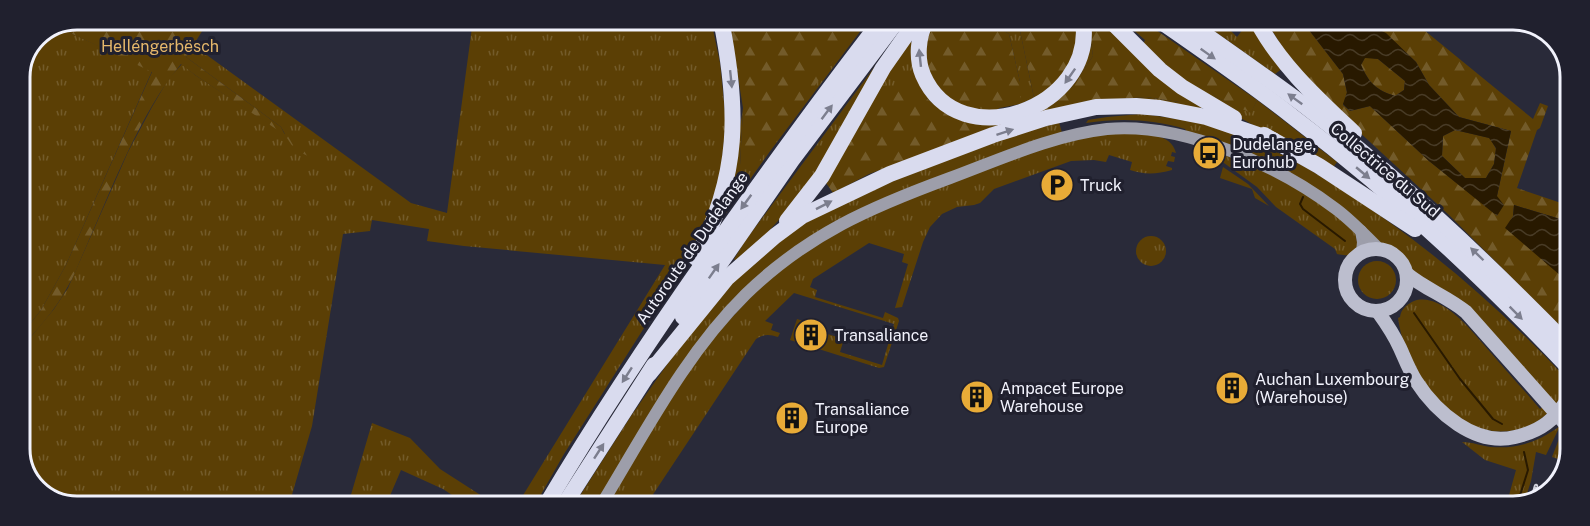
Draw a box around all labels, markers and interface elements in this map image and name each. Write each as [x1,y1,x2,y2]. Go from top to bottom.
park label: Helléngerbësch [101,37,219,56]
one-way arrow [1199,48,1215,60]
one-way arrow [915,49,925,68]
one-way arrow [1064,67,1076,83]
one-way arrow [726,69,735,88]
one-way arrow [1287,93,1303,105]
one-way arrow [821,105,833,120]
street label: Collectrice du Sud [1327,119,1443,221]
one-way arrow [996,126,1014,136]
bus stop icon: Dudelange, Eurohub [1191,135,1227,171]
place label: Dudelange, Eurohub [1232,135,1316,172]
one-way arrow [1355,166,1370,179]
parking icon: Truck [1039,167,1075,203]
street label: Autoroute de Dudelange [632,168,752,328]
place label: Truck [1080,176,1122,195]
one-way arrow [740,194,752,210]
one-way arrow [815,200,833,210]
one-way arrow [1470,247,1484,261]
one-way arrow [708,264,720,280]
one-way arrow [1508,306,1522,320]
building icon: Transaliance [793,317,829,353]
place label: Transaliance [834,326,928,345]
one-way arrow [621,367,632,384]
building icon: Auchan Luxembourg (Warehouse) [1214,370,1250,406]
place label: Auchan Luxembourg (Warehouse) [1255,370,1409,407]
building icon: Ampacet Europe Warehouse [959,379,995,415]
place label: Ampacet Europe Warehouse [1000,379,1124,416]
building icon: Transaliance Europe [774,400,810,436]
place label: Transaliance Europe [815,400,909,437]
one-way arrow [593,443,604,459]

